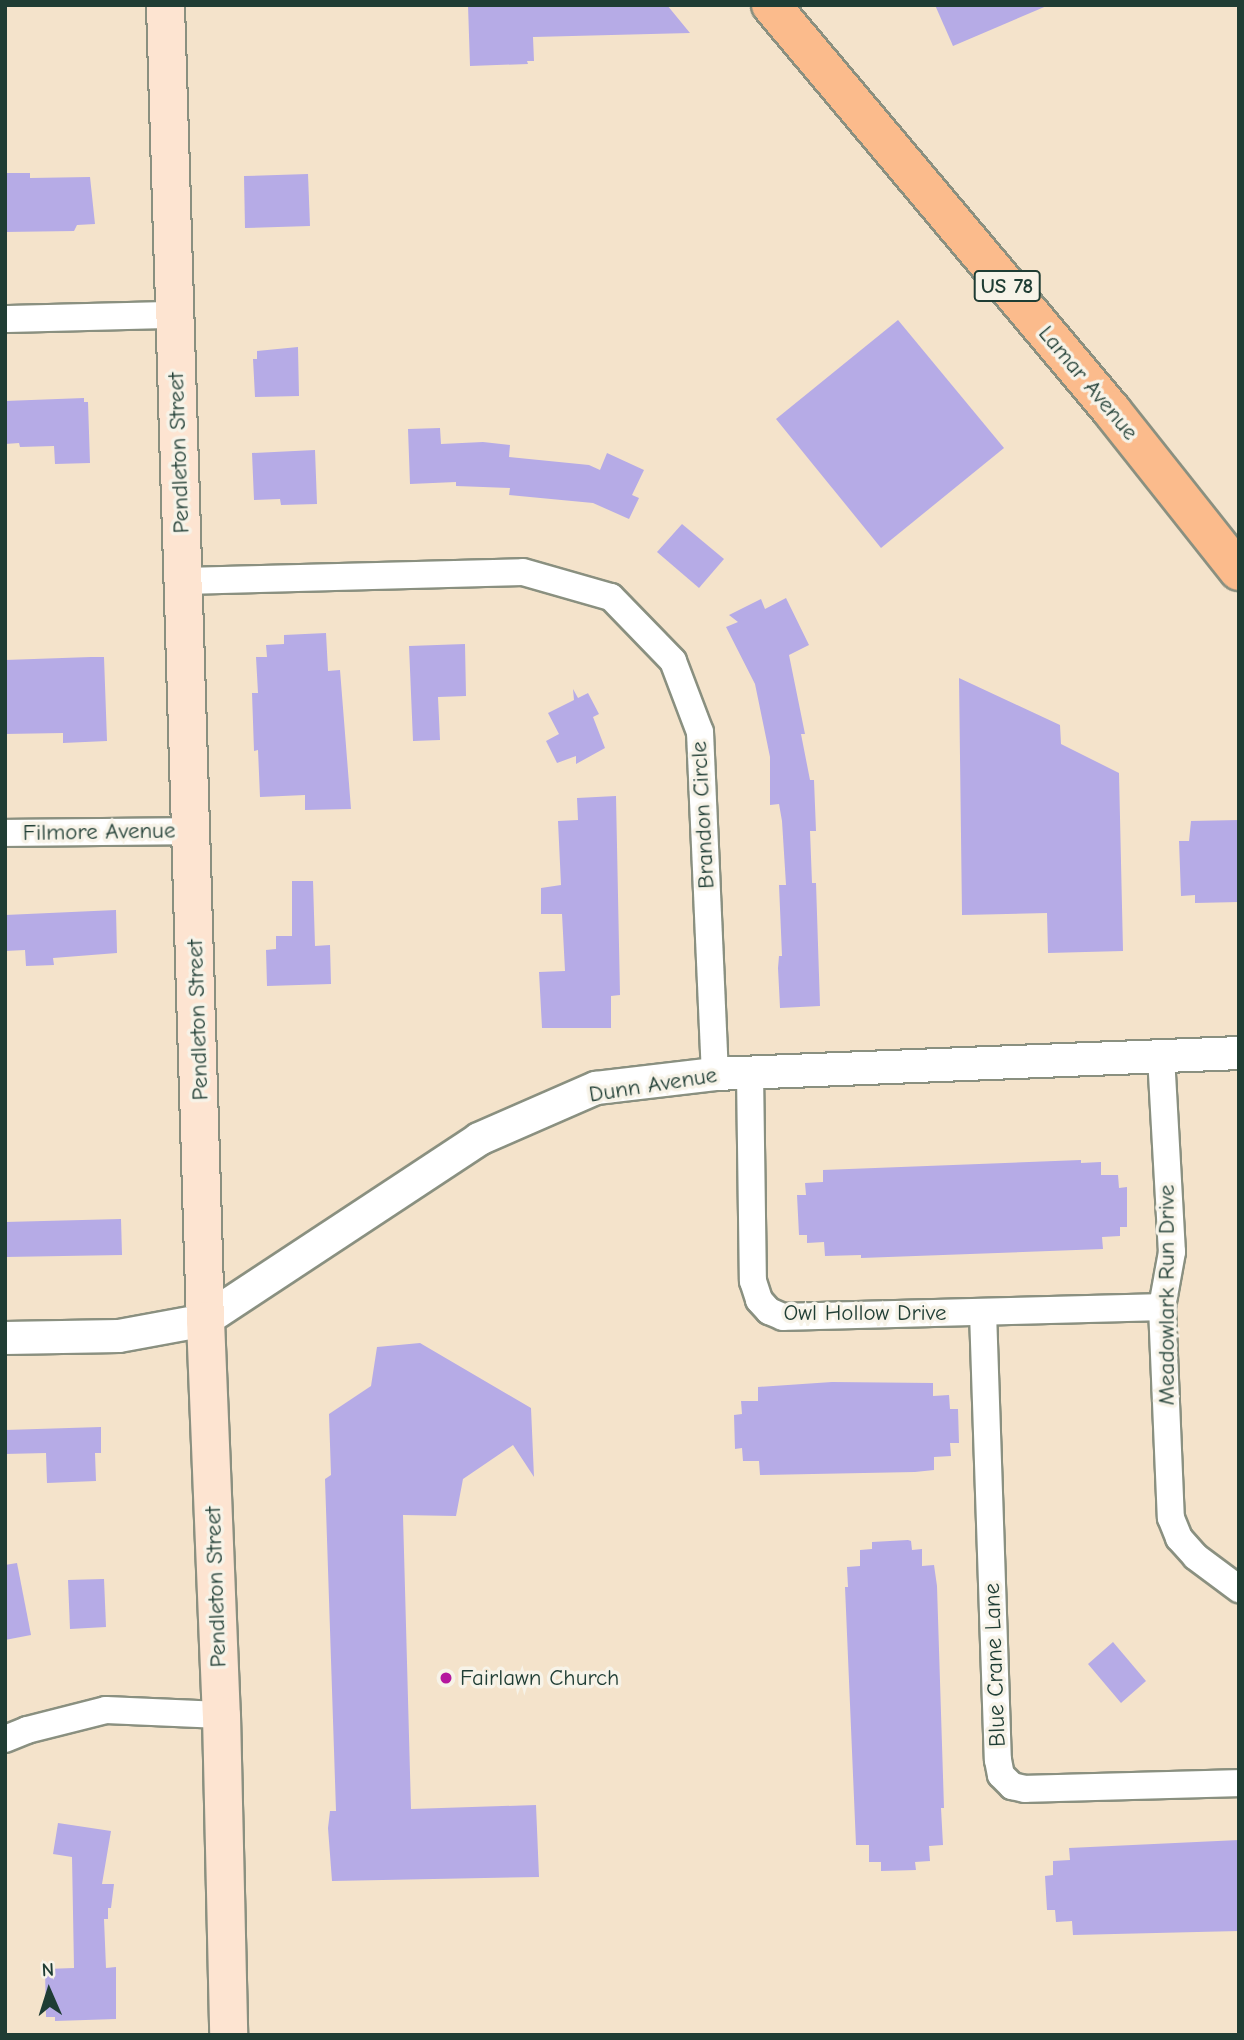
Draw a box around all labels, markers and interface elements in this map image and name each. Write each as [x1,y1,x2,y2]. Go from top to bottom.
road number: US 78 [972,268,1042,304]
street label: Lamar Avenue [1032,320,1144,446]
street label: Pendleton Street [162,372,196,534]
street label: Brandon Circle [685,741,721,889]
street label: Filmore Avenue [22,817,176,847]
street label: Pendleton Street [181,939,215,1101]
street label: Dunn Avenue [587,1061,719,1109]
street label: Meadowlark Run Drive [1153,1185,1181,1405]
street label: Owl Hollow Drive [783,1299,947,1327]
street label: Pendleton Street [199,1506,233,1668]
street label: Blue Crane Lane [978,1583,1012,1747]
place label: Fairlawn Church [460,1664,619,1692]
marker: Fairlawn Church [438,1670,454,1686]
north arrow [14,1956,84,2026]
text: N [41,1959,55,1981]

